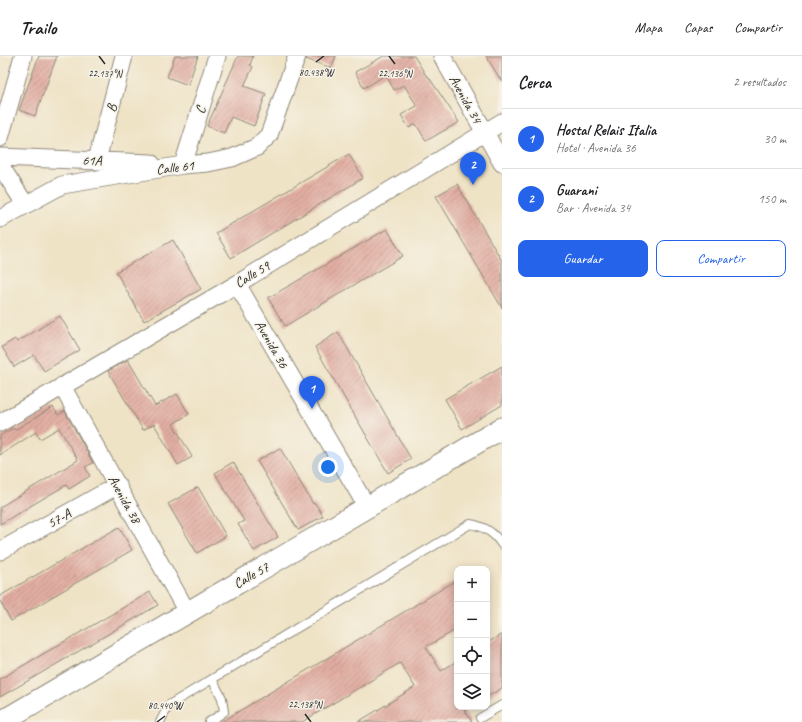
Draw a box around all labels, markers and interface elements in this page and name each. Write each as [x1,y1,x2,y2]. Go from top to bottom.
text: Trailo [20,16,56,40]
text: Mapa [635,19,662,36]
text: Capas [684,19,712,36]
text: Compartir [734,19,782,36]
text: 80.438°W [299,66,335,79]
text: 22.137°N [88,67,124,80]
text: 22.136°N [378,67,414,80]
street label: Avenida 34 [445,72,486,128]
text: Cerca [518,72,551,93]
text: 2 resultados [733,74,786,90]
street label: B [102,101,121,114]
street label: C [191,103,210,116]
text: Hostal Relais Italia [556,121,656,140]
text: 1 [528,131,534,147]
text: 30 m [764,131,786,147]
text: Hotel · Avenida 36 [556,140,636,156]
street label: 61A [82,152,103,169]
pin: 2 [460,152,486,185]
street label: Calle 61 [155,157,196,178]
text: Guarani [556,181,597,200]
text: 2 [528,191,534,207]
text: 150 m [758,191,786,207]
text: Bar · Avenida 34 [556,200,630,216]
button: Guardar [518,240,648,277]
button: Compartir [656,240,786,277]
street label: Calle 59 [232,256,274,292]
street label: Avenida 36 [251,317,292,372]
pin: 1 [299,376,325,409]
your location [318,457,338,477]
street label: Avenida 38 [104,472,145,528]
street label: 57-A [45,505,75,532]
street label: Calle 57 [231,558,273,592]
map controls [454,566,490,710]
button: + [454,566,490,602]
button: − [454,602,490,638]
button: locate [454,638,490,674]
button: layers [454,674,490,710]
text: 22.138°N [288,698,324,711]
text: 80.440°W [148,699,184,712]

